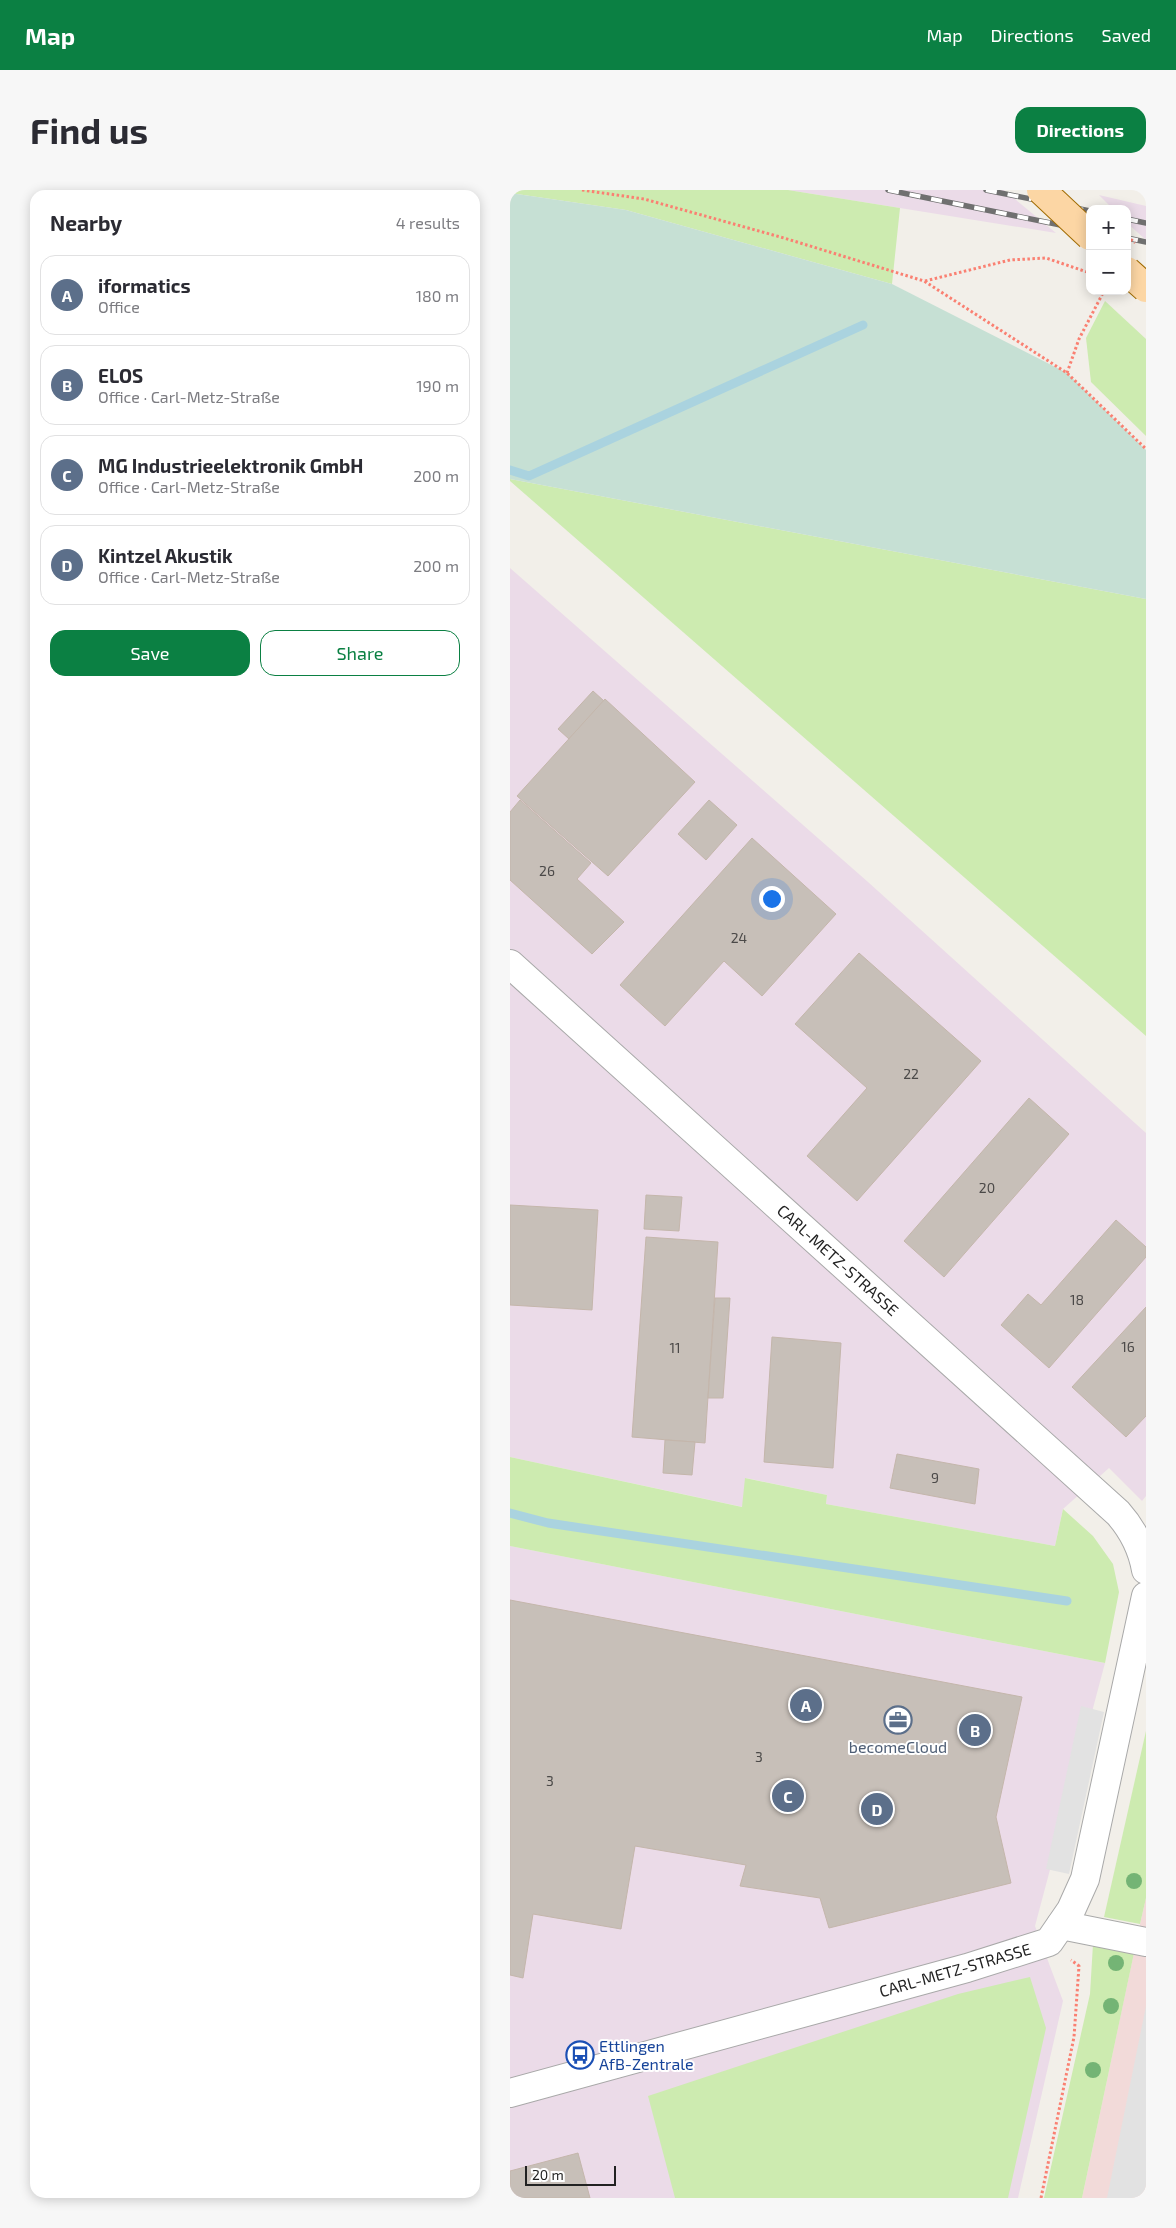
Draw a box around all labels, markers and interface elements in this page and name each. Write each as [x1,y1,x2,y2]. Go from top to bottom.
text: Map [25,21,75,50]
text: Map [926,24,963,46]
text: Directions [991,24,1074,46]
text: Saved [1102,24,1151,46]
button: Directions [1015,107,1146,153]
text: Find us [30,109,148,151]
map controls [1086,205,1131,295]
button: + [1086,205,1131,250]
text: Nearby [50,210,122,235]
text: 4 results [396,213,460,232]
button: − [1086,250,1131,295]
text: iformatics [98,274,191,297]
text: A [62,286,72,305]
text: 180 m [416,286,459,305]
text: Office [98,297,140,316]
text: ELOS [98,364,143,387]
text: B [62,376,72,395]
text: 190 m [416,376,459,395]
text: Office · Carl-Metz-Straße [98,387,280,406]
text: MG Industrieelektronik GmbH [98,454,363,477]
text: C [62,466,72,485]
text: 200 m [413,466,459,485]
text: Office · Carl-Metz-Straße [98,477,280,496]
text: Kintzel Akustik [98,544,233,567]
text: D [62,556,72,575]
text: 200 m [413,556,459,575]
text: Office · Carl-Metz-Straße [98,567,280,586]
button: Save [50,630,250,676]
button: Share [260,630,460,676]
house number: 26 [539,862,555,879]
your location [759,886,785,912]
house number: 24 [731,929,747,946]
house number: 22 [903,1065,919,1082]
house number: 20 [979,1179,995,1196]
street label: CARL-METZ-STRASSE [774,1200,903,1319]
house number: 18 [1070,1291,1084,1308]
house number: 16 [1121,1338,1135,1355]
house number: 11 [669,1339,681,1356]
house number: 9 [931,1469,939,1486]
pin: A [790,1686,822,1724]
office icon: becomeCloud [883,1705,913,1735]
pin: B [959,1711,991,1749]
place label: becomeCloud [849,1737,947,1756]
house number: 3 [755,1748,763,1765]
house number: 3 [546,1772,554,1789]
pin: C [772,1777,804,1815]
pin: D [861,1790,893,1828]
street label: CARL-METZ-STRASSE [877,1939,1033,2000]
place label: Ettlingen AfB-Zentrale [599,2036,694,2073]
bus stop icon: Ettlingen AfB-Zentrale [565,2040,595,2070]
scale bar [525,2163,616,2186]
text: 20 m [532,2166,564,2183]

